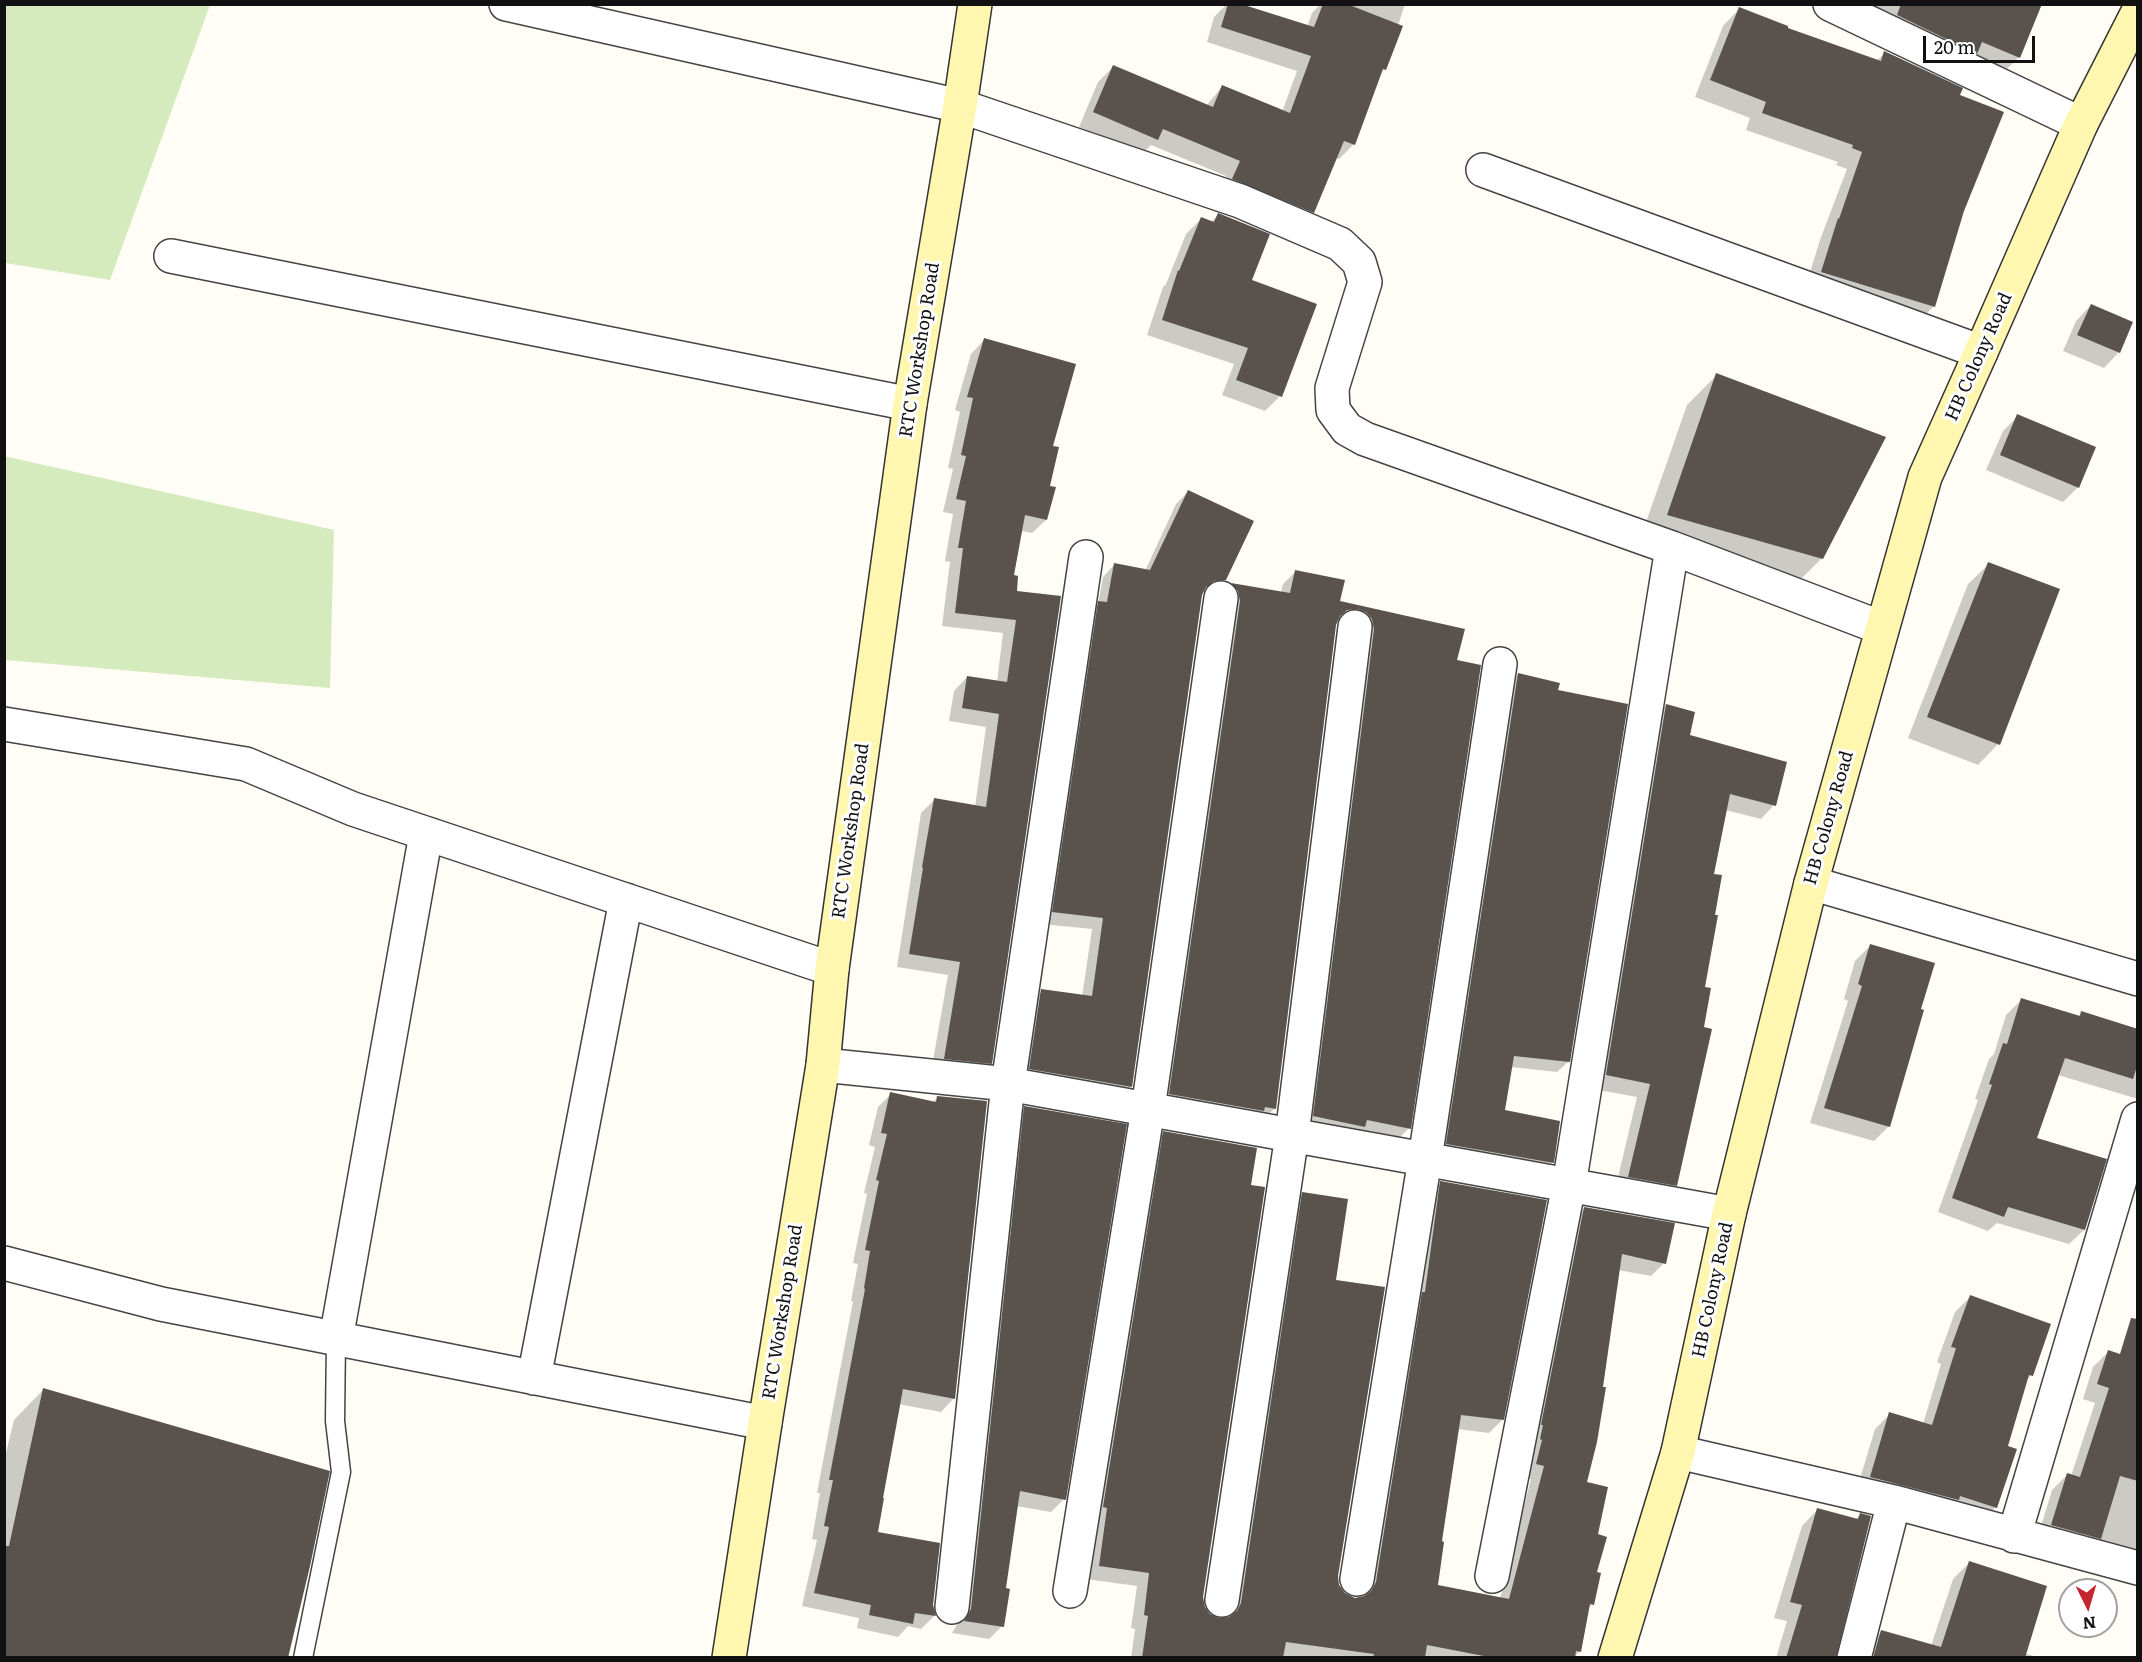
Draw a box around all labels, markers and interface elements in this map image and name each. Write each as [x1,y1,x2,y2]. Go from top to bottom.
scale bar [1926,24,2038,62]
text: 20 m [1934,33,1975,60]
street label: RTC Workshop Road [895,261,945,439]
street label: HB Colony Road [1941,289,2017,425]
street label: RTC Workshop Road [828,742,874,920]
street label: HB Colony Road [1800,749,1858,887]
street label: HB Colony Road [1688,1220,1738,1360]
street label: RTC Workshop Road [758,1223,808,1401]
north arrow [2058,1578,2118,1638]
text: N [2082,1611,2097,1636]

